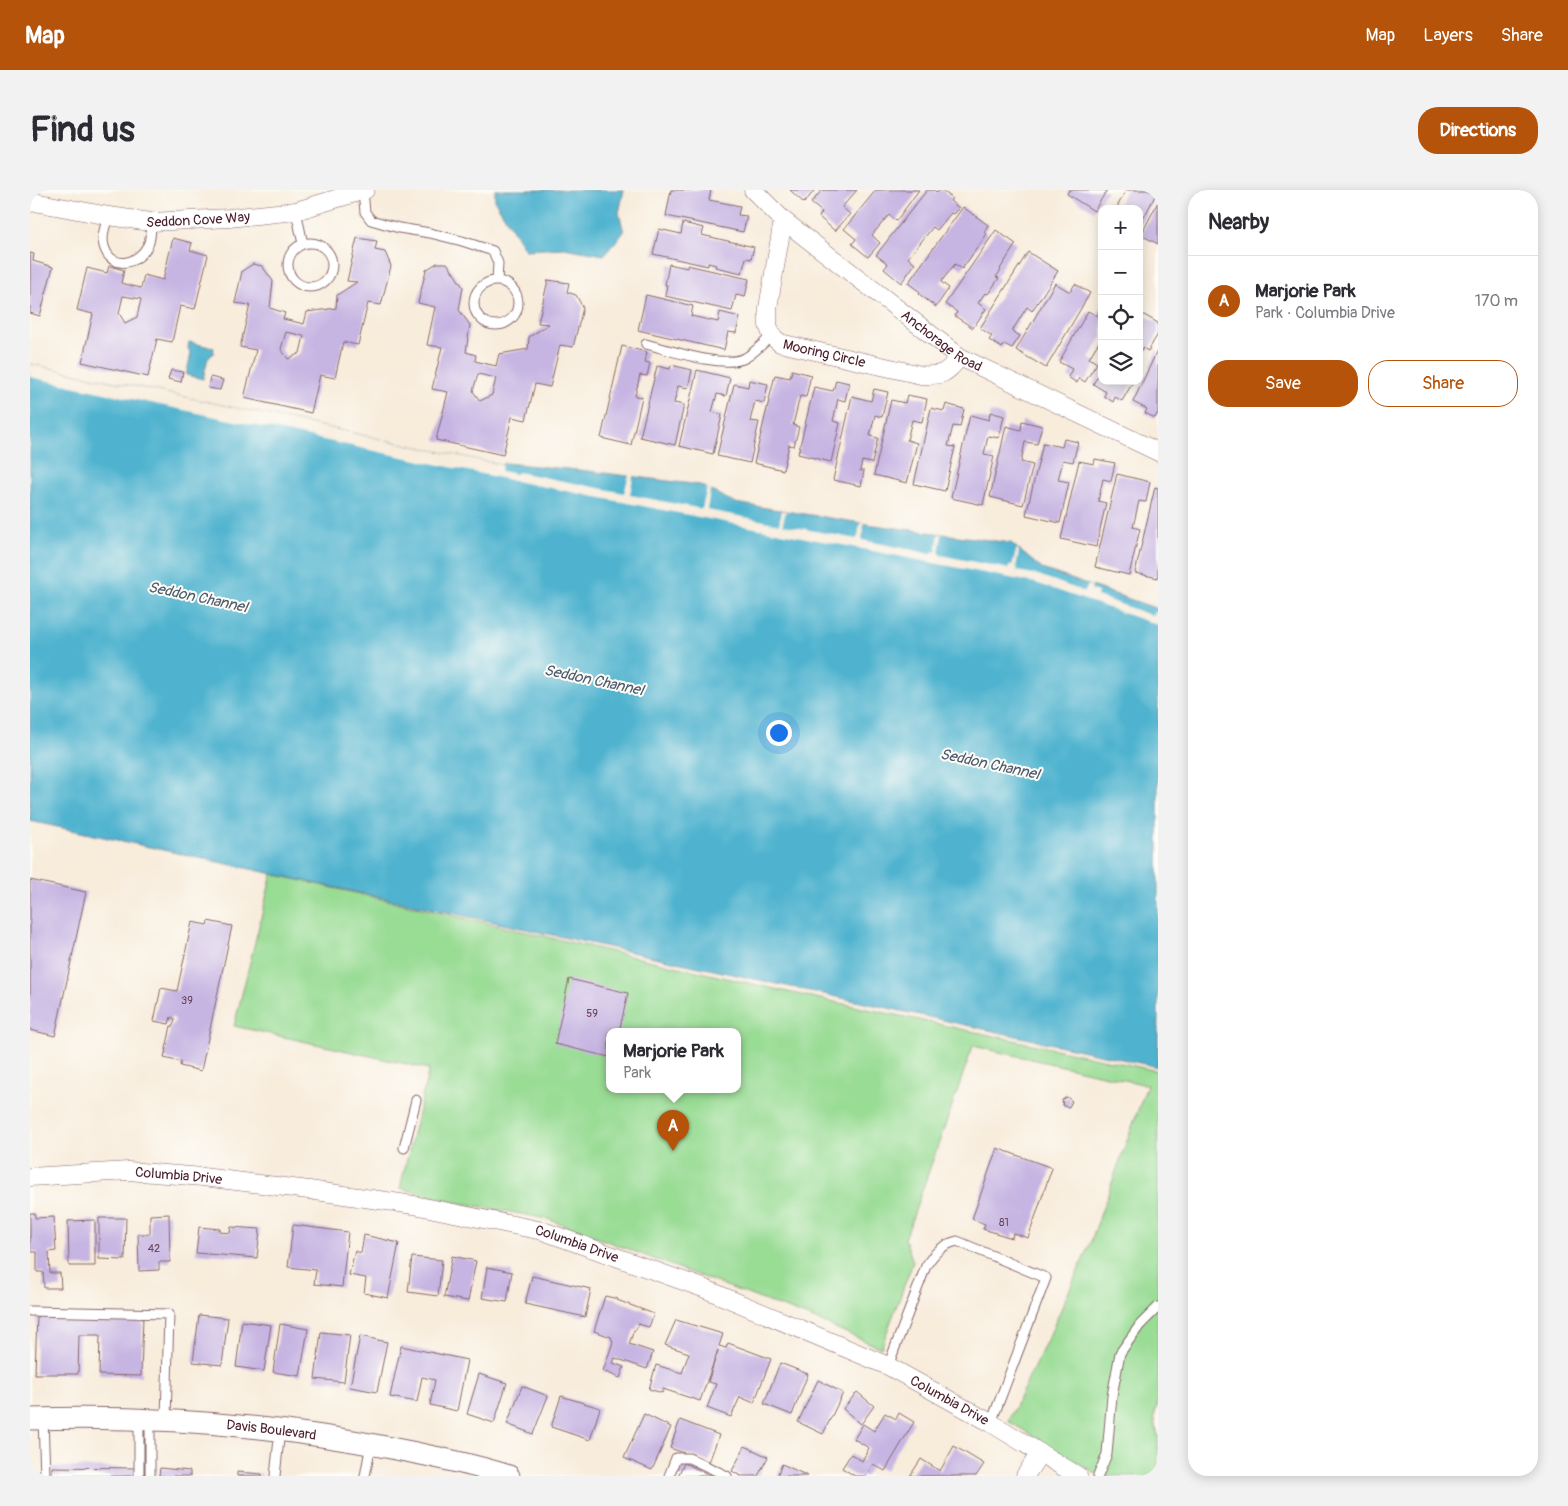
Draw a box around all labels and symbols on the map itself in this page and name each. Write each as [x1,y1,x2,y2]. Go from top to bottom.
street label: Seddon Cove Way [145,208,251,231]
street label: Anchorage Road [897,307,985,375]
street label: Mooring Circle [781,336,867,371]
water label: Seddon Channel [147,578,251,618]
water label: Seddon Channel [543,661,647,701]
your location [766,720,792,746]
water label: Seddon Channel [939,745,1043,785]
house number: 39 [181,994,193,1007]
house number: 59 [586,1007,598,1020]
pin: A [657,1110,689,1151]
street label: Columbia Drive [134,1164,223,1188]
house number: 81 [999,1216,1009,1229]
street label: Columbia Drive [534,1222,621,1266]
house number: 42 [148,1242,160,1255]
street label: Columbia Drive [907,1372,992,1429]
street label: Davis Boulevard [226,1416,318,1444]

